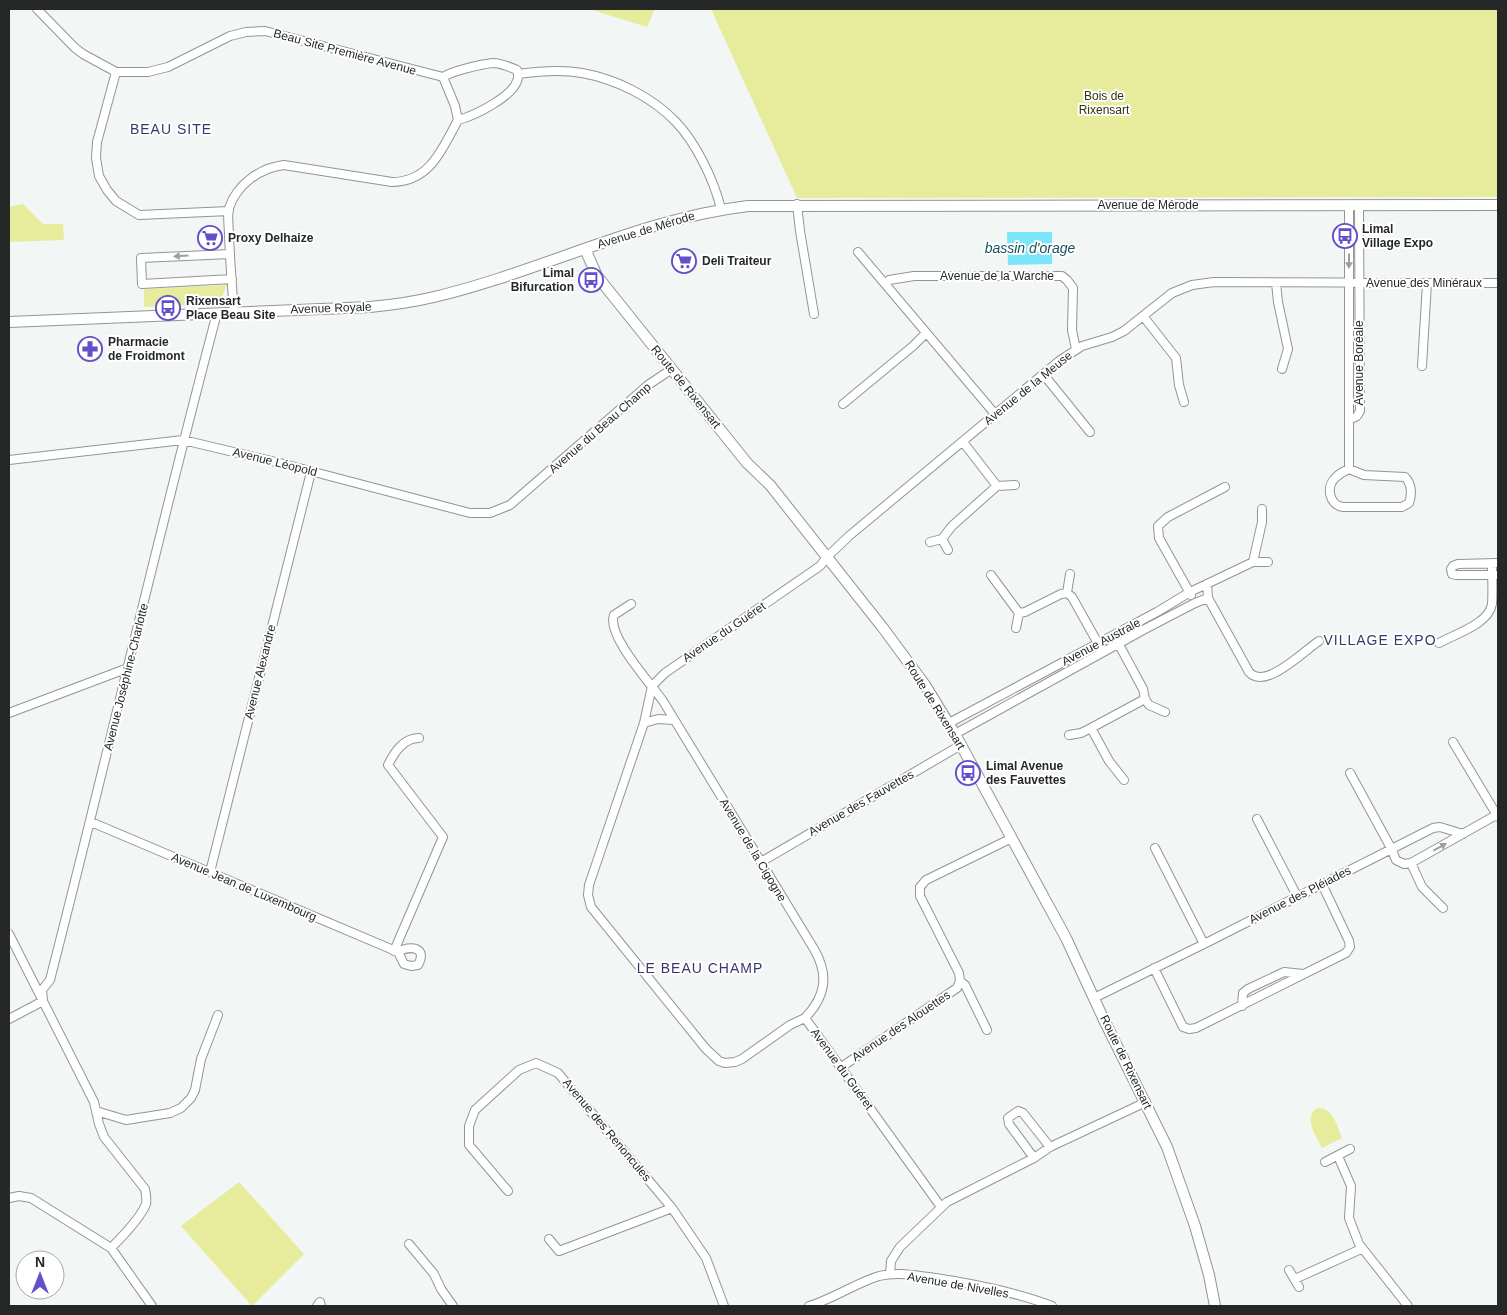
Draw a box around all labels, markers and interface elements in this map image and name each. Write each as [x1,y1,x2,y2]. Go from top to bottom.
street label: Beau Site Première Avenue [272,26,418,78]
park label: Bois de Rixensart [1079,89,1130,117]
district label: BEAU SITE [130,121,212,137]
street label: Avenue de Mérode [1097,198,1199,212]
street label: Avenue de Mérode [596,208,697,251]
place label: Limal Village Expo [1362,222,1433,250]
bus stop icon: Limal Village Expo [1332,223,1358,249]
supermarket icon: Proxy Delhaize [197,225,223,251]
place label: Proxy Delhaize [228,231,314,245]
water label: bassin d'orage [985,240,1076,256]
supermarket icon: Deli Traiteur [671,248,697,274]
one-way arrow [173,252,189,260]
place label: Deli Traiteur [702,254,772,268]
one-way arrow [1345,254,1353,270]
place label: Limal Bifurcation [511,266,574,294]
bus stop icon: Limal Bifurcation [578,267,604,293]
street label: Avenue de la Warche [940,269,1054,283]
street label: Avenue des Minéraux [1366,276,1482,290]
place label: Rixensart Place Beau Site [186,294,276,322]
bus stop icon: Rixensart Place Beau Site [155,295,181,321]
street label: Avenue Royale [290,300,372,316]
street label: Avenue Boréale [1352,320,1366,406]
place label: Pharmacie de Froidmont [108,335,185,363]
pharmacy icon: Pharmacie de Froidmont [77,336,103,362]
street label: Route de Rixensart [648,343,724,432]
street label: Avenue de la Meuse [981,348,1075,428]
street label: Avenue du Beau Champ [546,380,654,476]
street label: Avenue Léopold [231,445,319,479]
street label: Avenue du Guéret [680,599,769,665]
street label: Avenue Joséphine-Charlotte [101,602,151,752]
street label: Avenue Australe [1059,615,1143,669]
street label: Avenue Alexandre [241,623,279,721]
district label: VILLAGE EXPO [1323,632,1437,648]
street label: Route de Rixensart [902,658,969,753]
place label: Limal Avenue des Fauvettes [986,759,1066,787]
bus stop icon: Limal Avenue des Fauvettes [955,760,981,786]
street label: Avenue des Fauvettes [806,767,916,839]
street label: Avenue de la Cigogne [717,796,790,904]
one-way arrow [1432,843,1447,851]
street label: Avenue Jean de Luxembourg [169,850,319,924]
street label: Avenue des Pléiades [1247,863,1353,927]
district label: LE BEAU CHAMP [637,960,763,976]
street label: Avenue des Alouettes [849,988,953,1064]
street label: Route de Rixensart [1097,1013,1155,1112]
street label: Avenue du Guéret [808,1026,877,1113]
street label: Avenue des Renoncules [560,1076,654,1184]
north arrow [15,1250,65,1300]
text: N [35,1254,45,1270]
street label: Avenue de Nivelles [906,1269,1010,1301]

